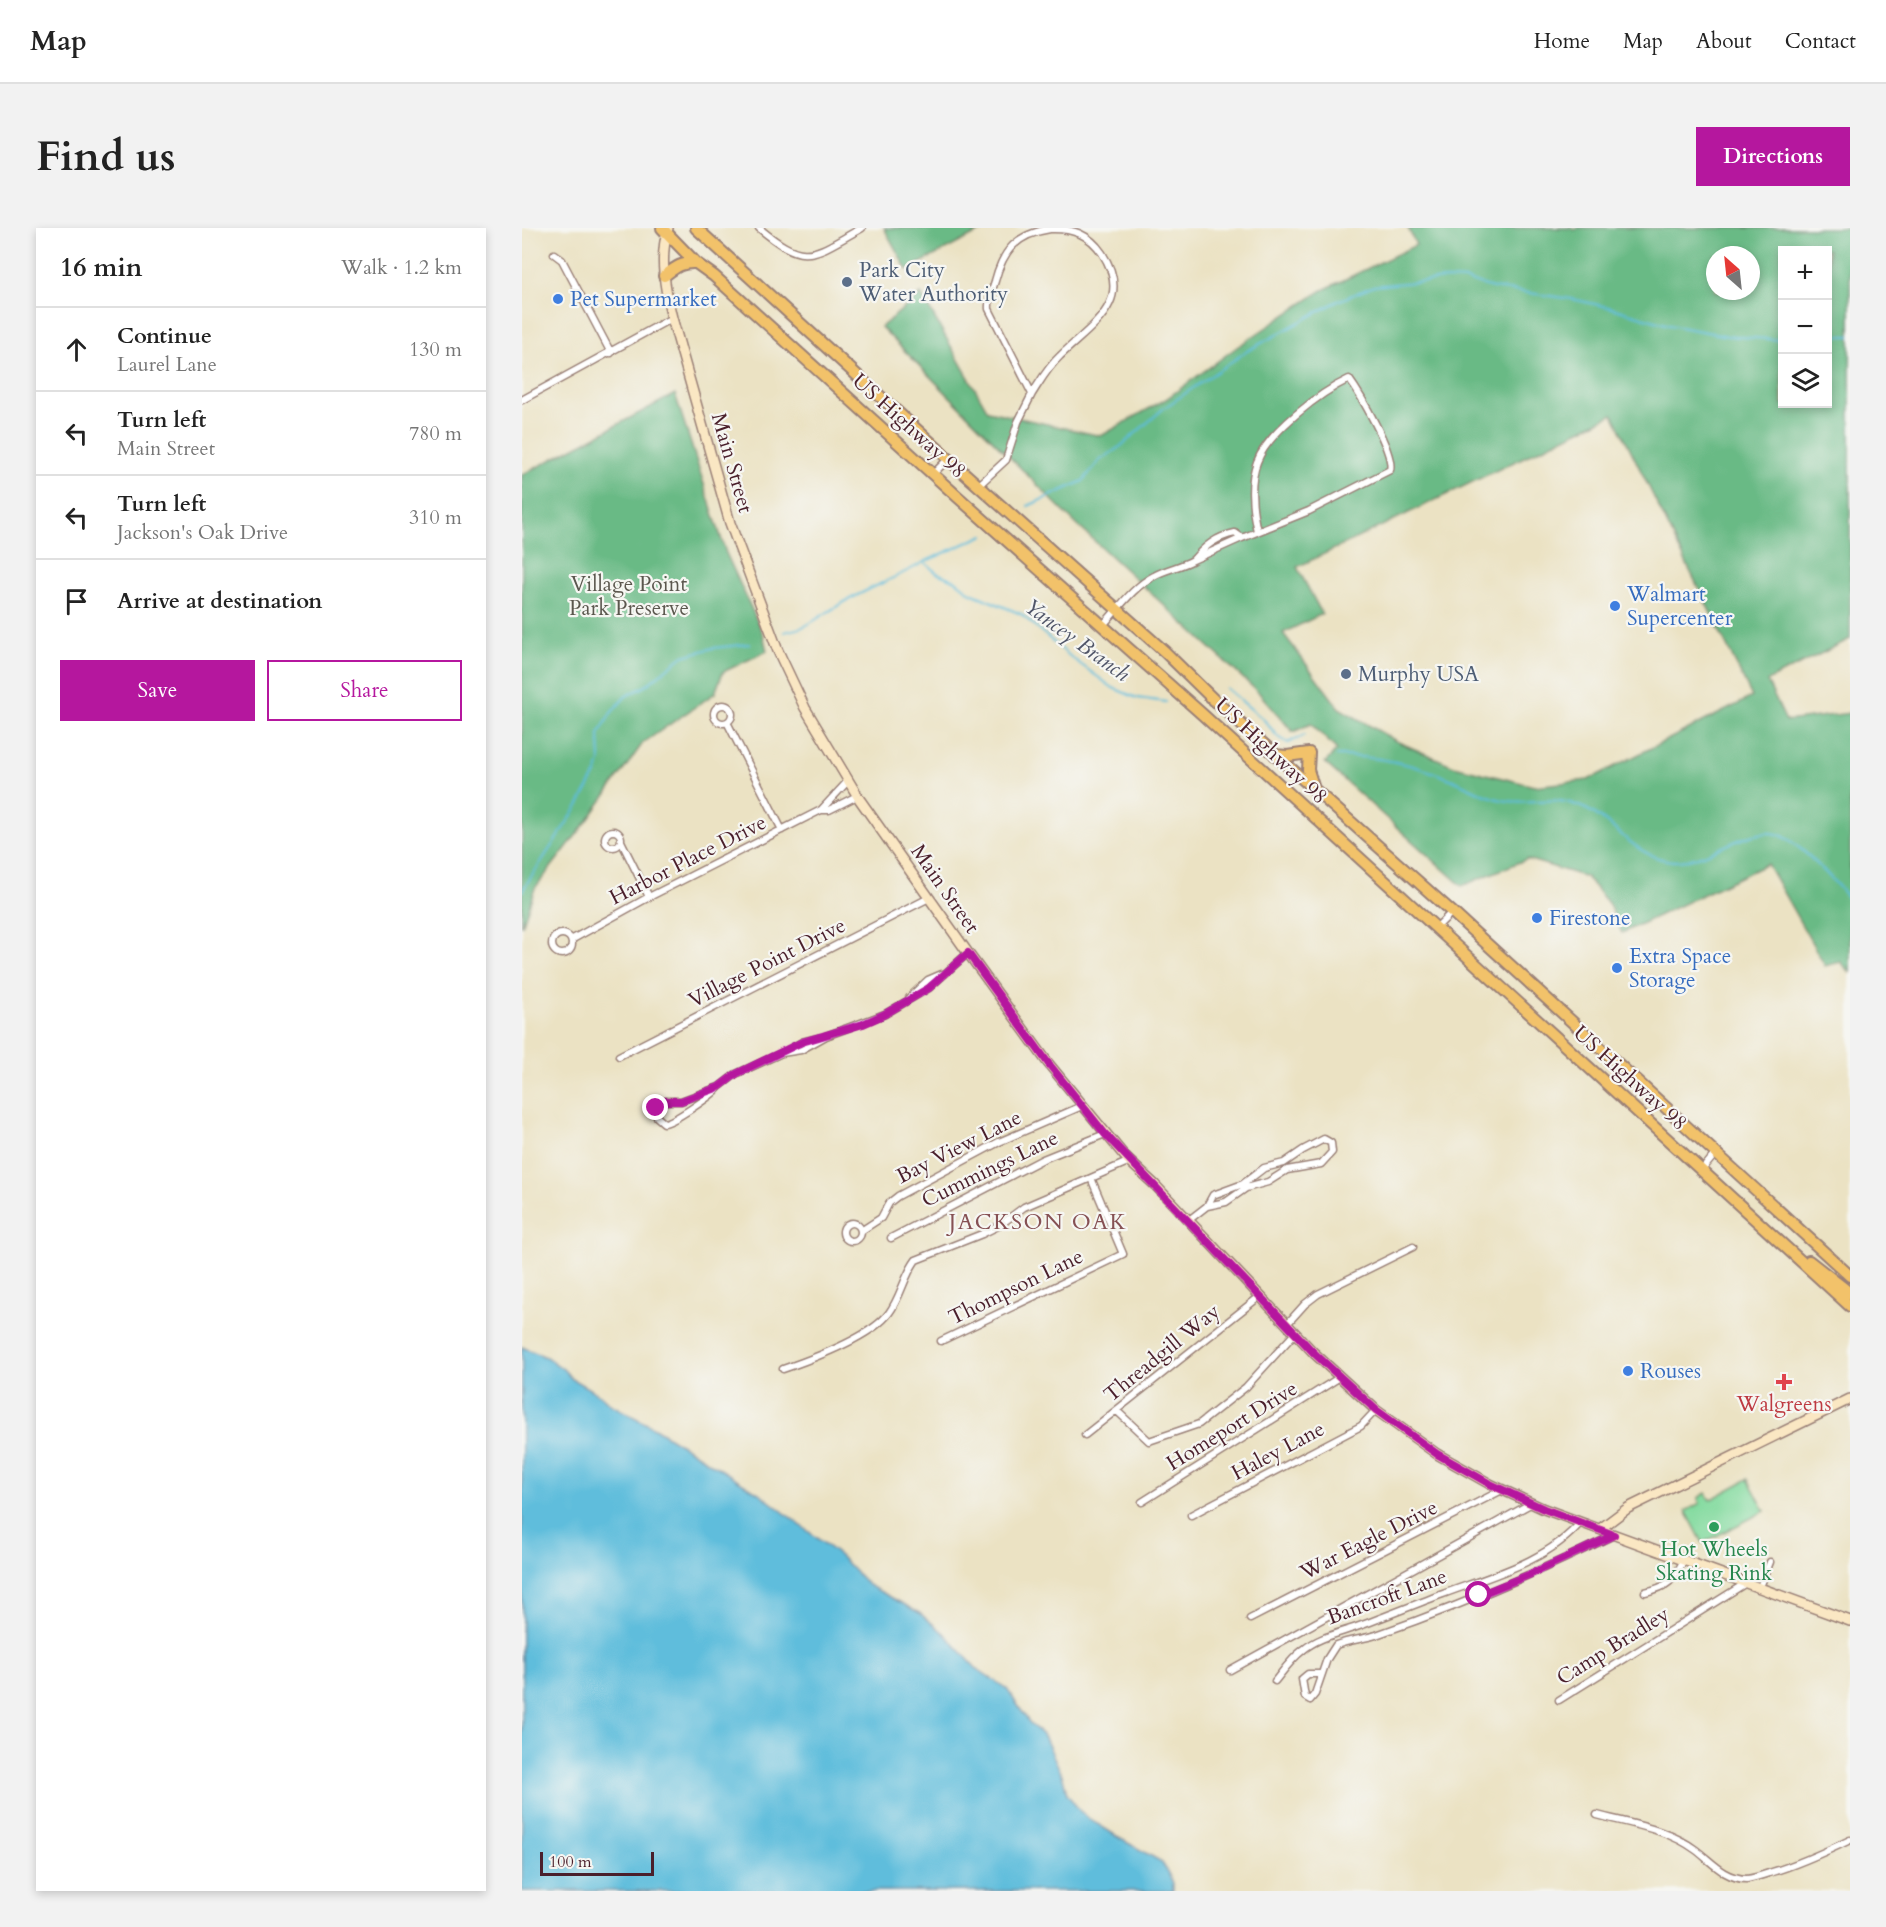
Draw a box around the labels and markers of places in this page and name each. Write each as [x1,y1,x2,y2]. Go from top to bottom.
place label: Park City Water Authority [858,256,1008,309]
marker: Park City Water Authority [840,275,854,289]
place label: Pet Supermarket [570,285,717,314]
marker: Pet Supermarket [551,292,565,306]
place label: Walmart Supercenter [1626,580,1733,633]
marker: Walmart Supercenter [1608,599,1622,613]
place label: Murphy USA [1358,660,1479,689]
marker: Murphy USA [1339,667,1353,681]
place label: Firestone [1549,904,1631,933]
marker: Firestone [1530,911,1544,925]
place label: Extra Space Storage [1629,942,1731,995]
marker: Extra Space Storage [1610,961,1624,975]
place label: Rouses [1640,1357,1701,1386]
marker: Rouses [1621,1364,1635,1378]
marker: Walgreens [1777,1375,1791,1389]
place label: Walgreens [1735,1390,1832,1419]
marker: Hot Wheels Skating Rink [1707,1520,1721,1534]
place label: Hot Wheels Skating Rink [1656,1535,1773,1588]

